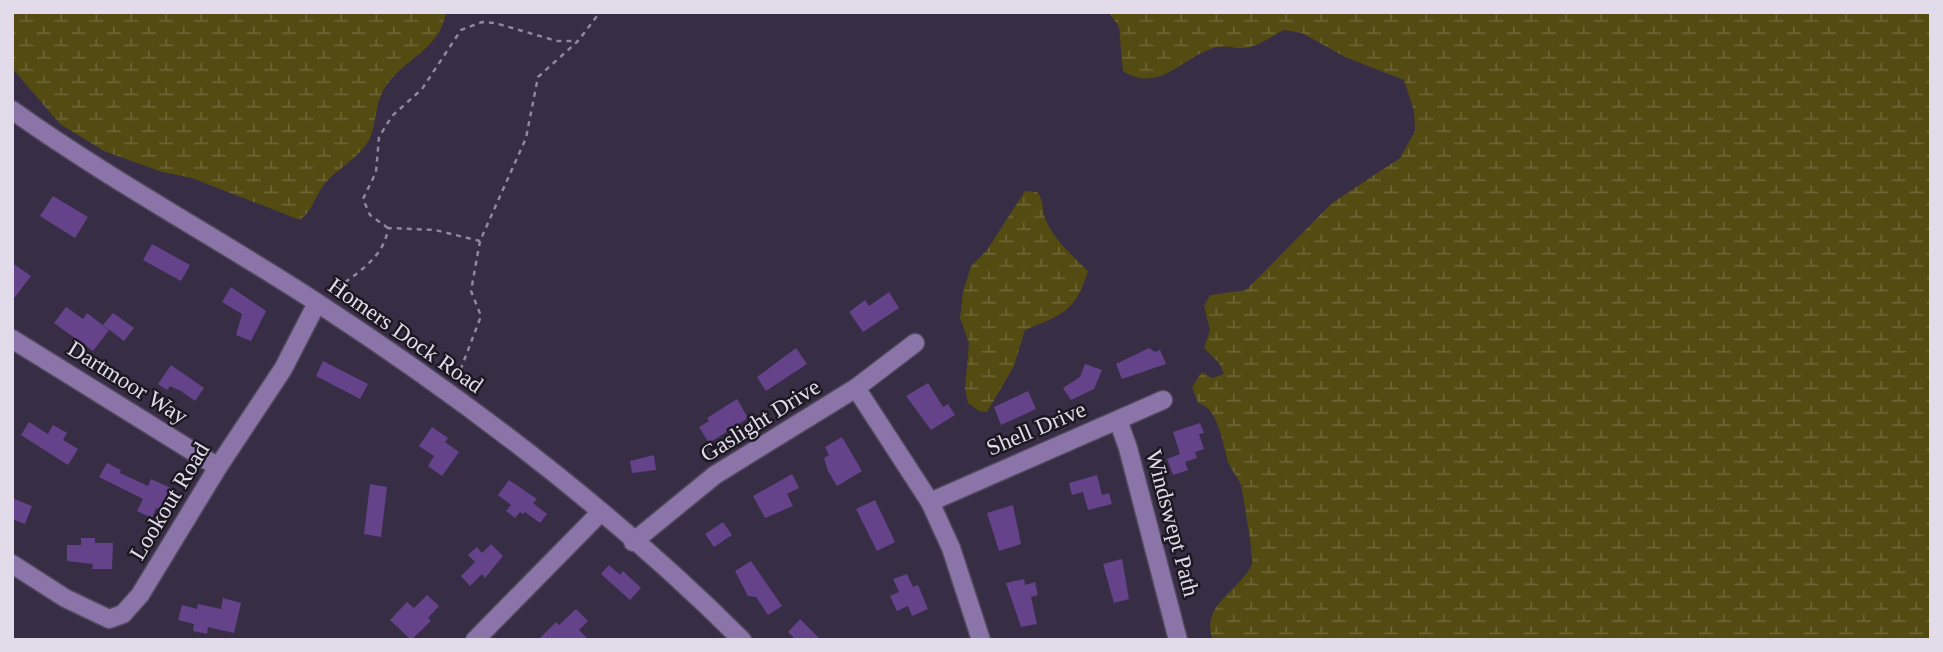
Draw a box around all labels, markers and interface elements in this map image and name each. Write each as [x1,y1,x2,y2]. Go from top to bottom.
street label: Homers Dock Road [324,273,488,398]
street label: Dartmoor Way [63,336,193,429]
street label: Gaslight Drive [696,374,825,467]
street label: Shell Drive [983,396,1090,461]
street label: Lookout Road [125,438,214,564]
street label: Windswept Path [1141,447,1204,600]

